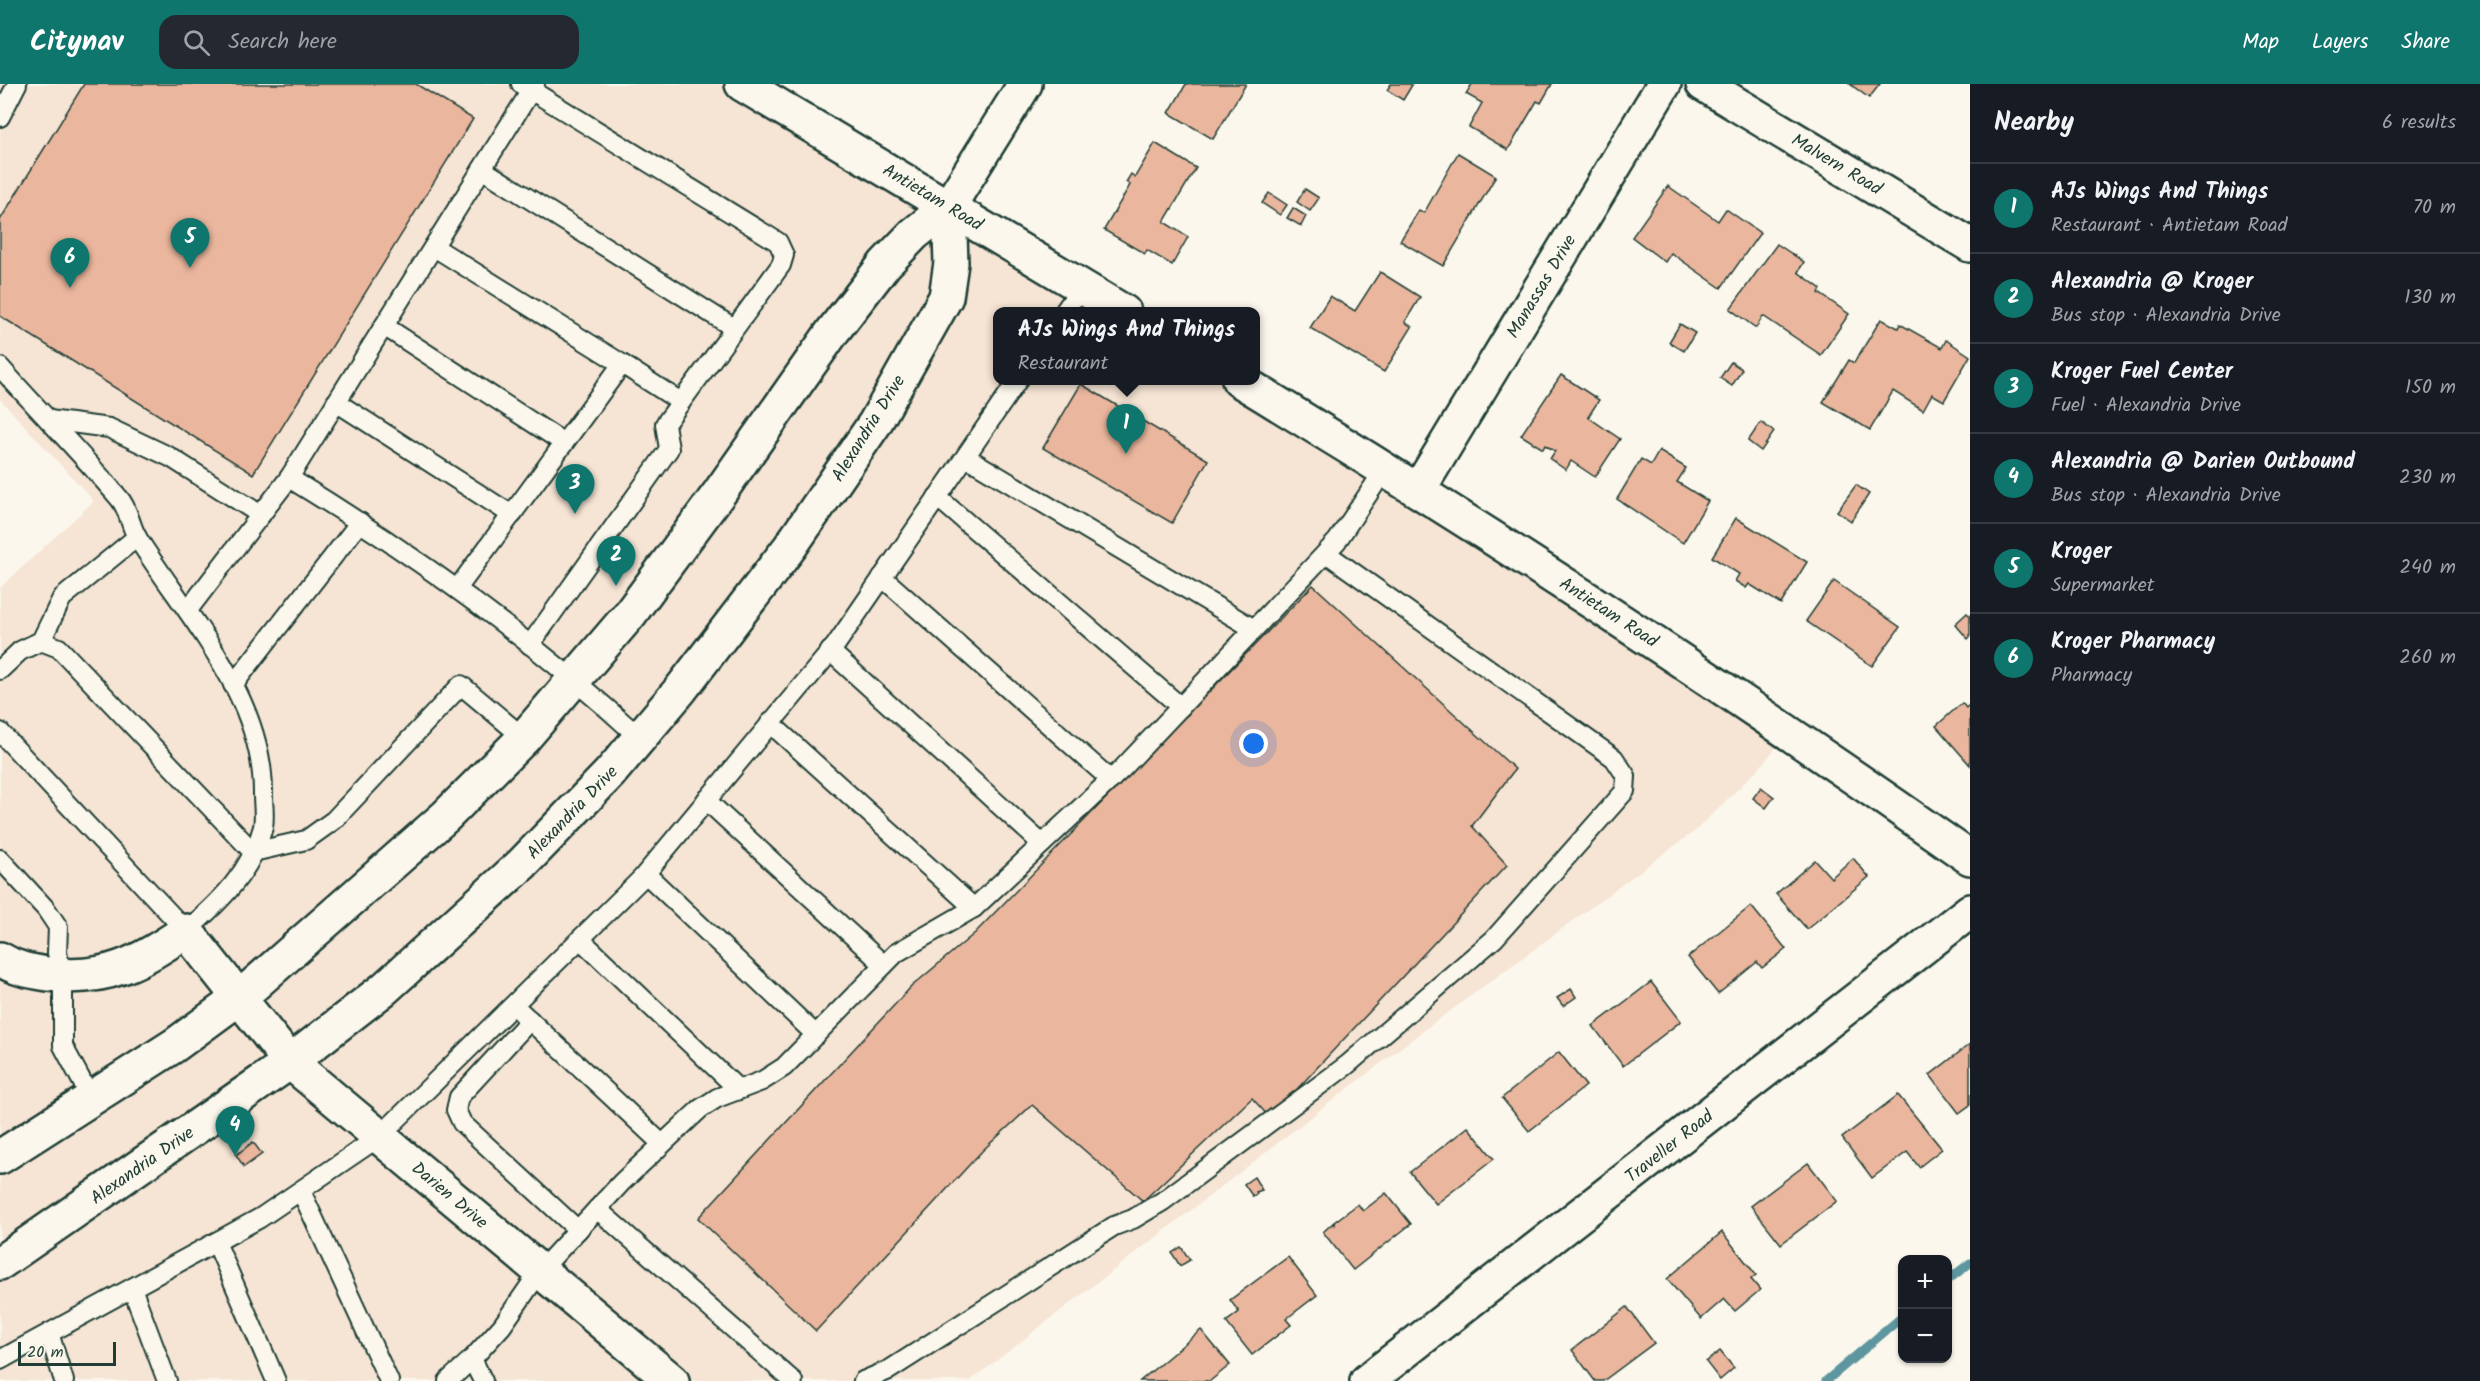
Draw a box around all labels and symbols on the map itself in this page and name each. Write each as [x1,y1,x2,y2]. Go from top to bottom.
street label: Malvern Road [1785,127,1888,204]
street label: Antietam Road [876,157,989,240]
pin: 5 [170,218,210,268]
street label: Manassas Drive [1500,229,1585,344]
pin: 6 [50,238,90,288]
street label: Alexandria Drive [825,370,914,488]
pin: 1 [1106,404,1146,454]
pin: 3 [556,464,594,514]
pin: 2 [596,536,636,586]
street label: Antietam Road [1553,570,1664,657]
your location [1239,729,1268,758]
street label: Alexandria Drive [520,759,626,867]
street label: Traveller Road [1619,1103,1721,1191]
pin: 4 [216,1106,254,1156]
street label: Alexandria Drive [85,1119,201,1213]
street label: Darien Drive [404,1155,494,1237]
scale bar [18,1339,116,1366]

